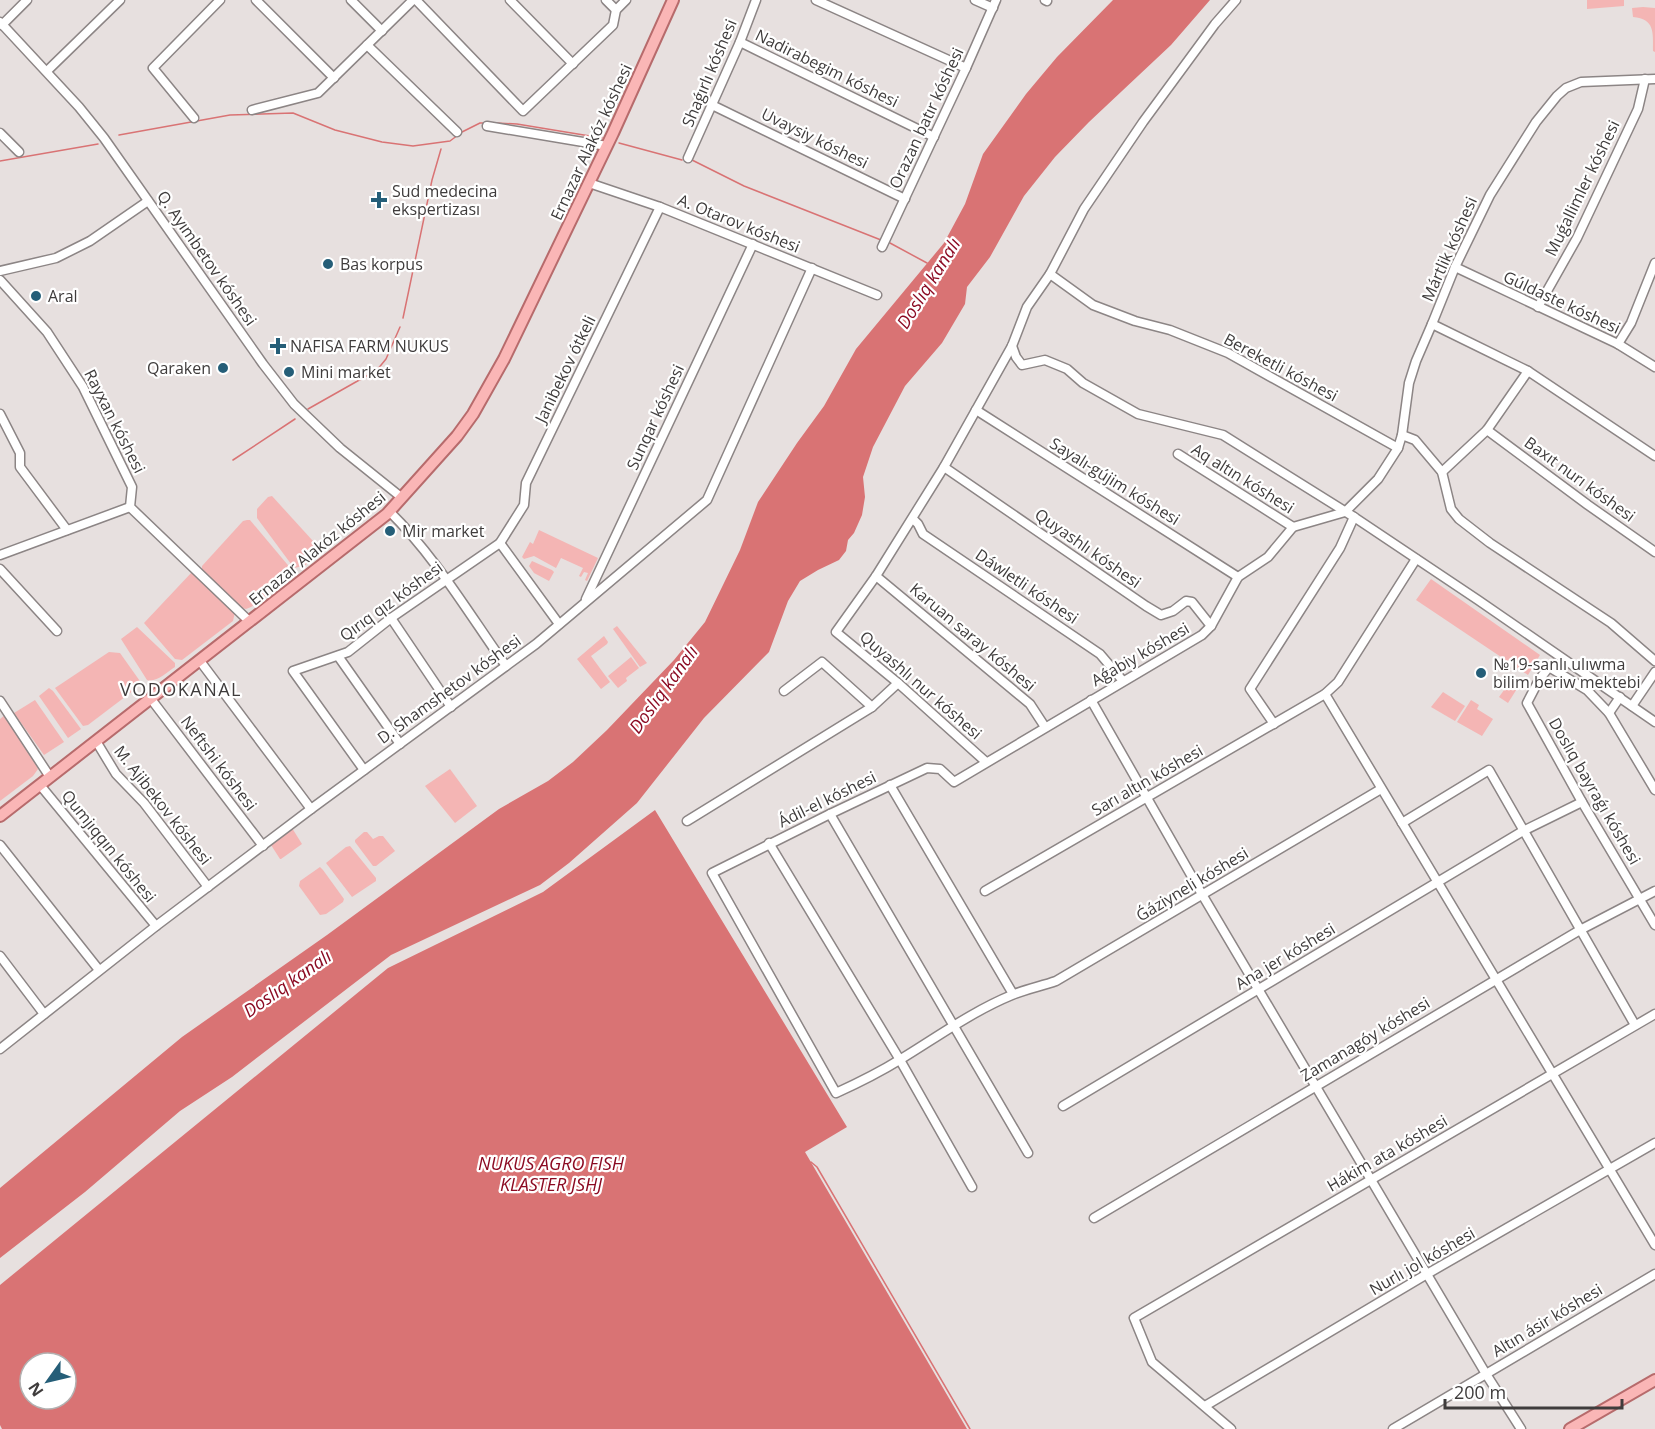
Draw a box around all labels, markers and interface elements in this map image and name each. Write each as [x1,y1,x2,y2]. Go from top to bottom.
street label: Shaǵırlı kóshesi [676,16,742,130]
street label: Nadirabegim kóshesi [752,24,902,112]
street label: Orazan batır kóshesi [884,44,968,192]
street label: Ernazar Alakóz kóshesi [545,60,637,224]
street label: Uvaysiy kóshesi [758,103,872,173]
street label: Muǵallimler kóshesi [1540,116,1624,260]
place label: Sud medecina ekspertizası [392,180,498,220]
street label: Q. Ayımbetov kóshesi [152,186,262,330]
street label: A. Otarov kóshesi [675,188,803,258]
marker: Sud medecina ekspertizası [370,191,388,209]
street label: Mártlik kóshesi [1416,193,1482,305]
water label: Doslıq kanalı [891,233,966,333]
place label: Bas korpus [340,253,423,275]
marker: Bas korpus [321,257,335,271]
street label: Gúldaste kóshesi [1500,265,1624,339]
place label: Aral [48,285,78,307]
marker: Aral [29,289,43,303]
street label: Janibekov ótkeli [529,312,600,428]
street label: Bereketli kóshesi [1220,328,1342,406]
place label: NAFISA FARM NUKUS [290,335,449,357]
marker: NAFISA FARM NUKUS [271,339,285,353]
place label: Qaraken [147,357,211,379]
marker: Qaraken [216,361,230,375]
place label: Mini market [301,361,391,383]
street label: Sunqar kóshesi [621,361,689,473]
street label: Rayxan kóshesi [79,365,151,477]
marker: Mini market [282,365,296,379]
street label: Baxıt nurı kóshesi [1520,431,1640,527]
street label: Sayalı-gújim kóshesi [1046,432,1184,530]
street label: Aq altın kóshesi [1188,438,1298,518]
street label: Ernazar Alakóz kóshesi [244,486,390,610]
street label: Quyashlı kóshesi [1031,503,1145,593]
place label: Mir market [402,520,485,542]
marker: Mir market [383,524,397,538]
street label: Dáwletli kóshesi [971,543,1083,629]
street label: Qırıq qız kóshesi [335,556,447,646]
street label: Karuan saray kóshesi [905,578,1041,696]
street label: Aǵabiy kóshesi [1087,617,1193,691]
street label: Quyashlı nur kóshesi [855,626,987,744]
street label: D. Shamshetov kóshesi [373,629,525,749]
water label: Doslıq kanalı [623,640,703,738]
place label: №19-sanlı ulıwma bilim beriw mektebi [1493,653,1641,693]
marker: №19-sanlı ulıwma bilim beriw mektebi [1474,666,1488,680]
district label: VODOKANAL [120,677,242,701]
street label: Neftshi kóshesi [176,711,262,815]
street label: Doslıq bayraǵı kóshesi [1544,714,1646,868]
street label: Sarı altın kóshesi [1087,739,1207,821]
street label: M. Ajibekov kóshesi [109,741,217,869]
street label: Ádil-el kóshesi [774,766,880,832]
street label: Qumjıqqın kóshesi [57,785,161,907]
street label: Ǵáziyneli kóshesi [1132,842,1252,926]
street label: Ana jer kóshesi [1231,918,1339,994]
water label: Doslıq kanalı [238,943,336,1022]
street label: Zamanagóy kóshesi [1296,992,1434,1086]
street label: Hákim ata kóshesi [1323,1110,1451,1196]
water label: NUKUS AGRO FISH KLASTER JSHJ [478,1151,625,1196]
street label: Nurlı jol kóshesi [1365,1222,1479,1300]
street label: Altın ásir kóshesi [1488,1278,1606,1362]
north arrow [18,1351,78,1411]
scale bar [1445,1372,1622,1410]
text: N [23,1378,48,1401]
text: 200 m [1454,1380,1506,1404]

